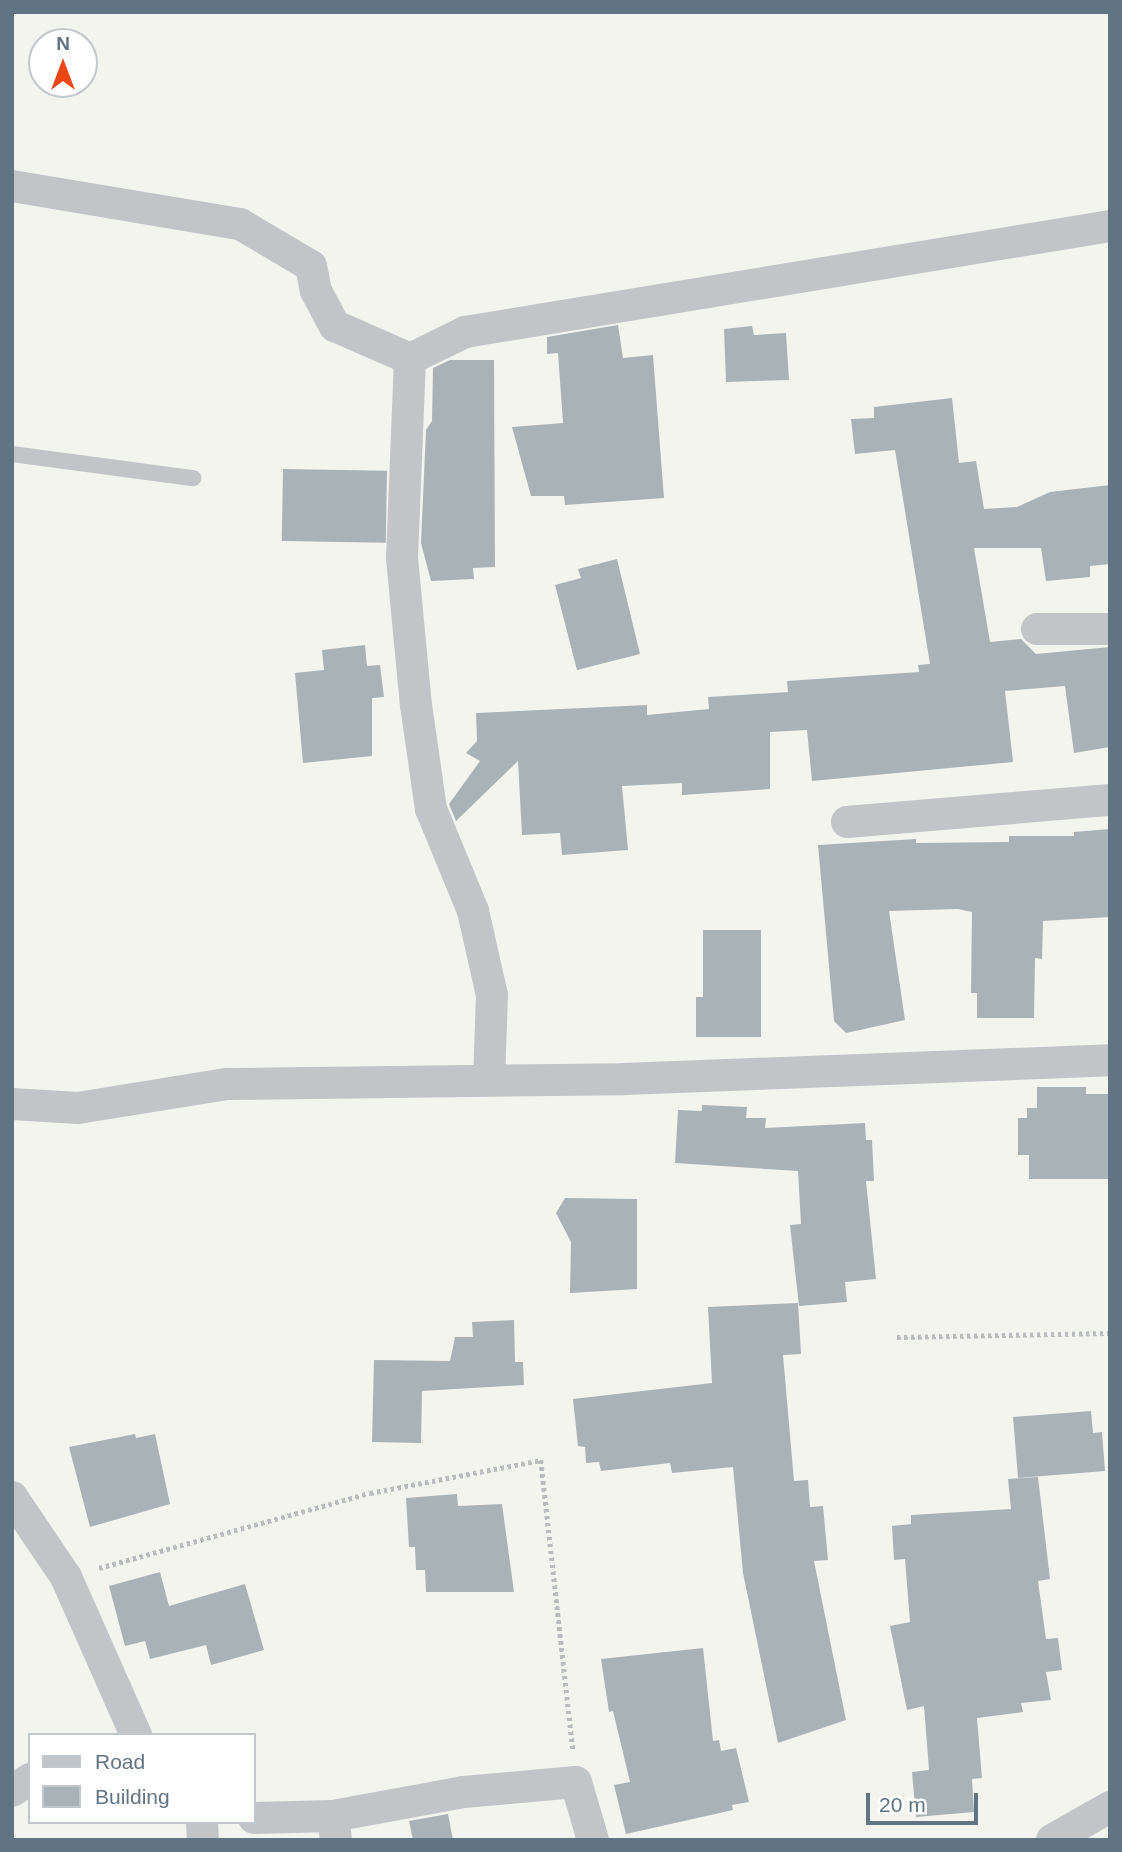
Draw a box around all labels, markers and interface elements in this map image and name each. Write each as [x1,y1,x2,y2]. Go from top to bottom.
north arrow [28,28,98,98]
text: N [56,33,70,54]
legend [28,1733,256,1824]
text: Road [95,1750,145,1773]
scale bar [870,1778,982,1822]
text: Building [95,1785,170,1808]
text: 20 m [879,1793,926,1816]

